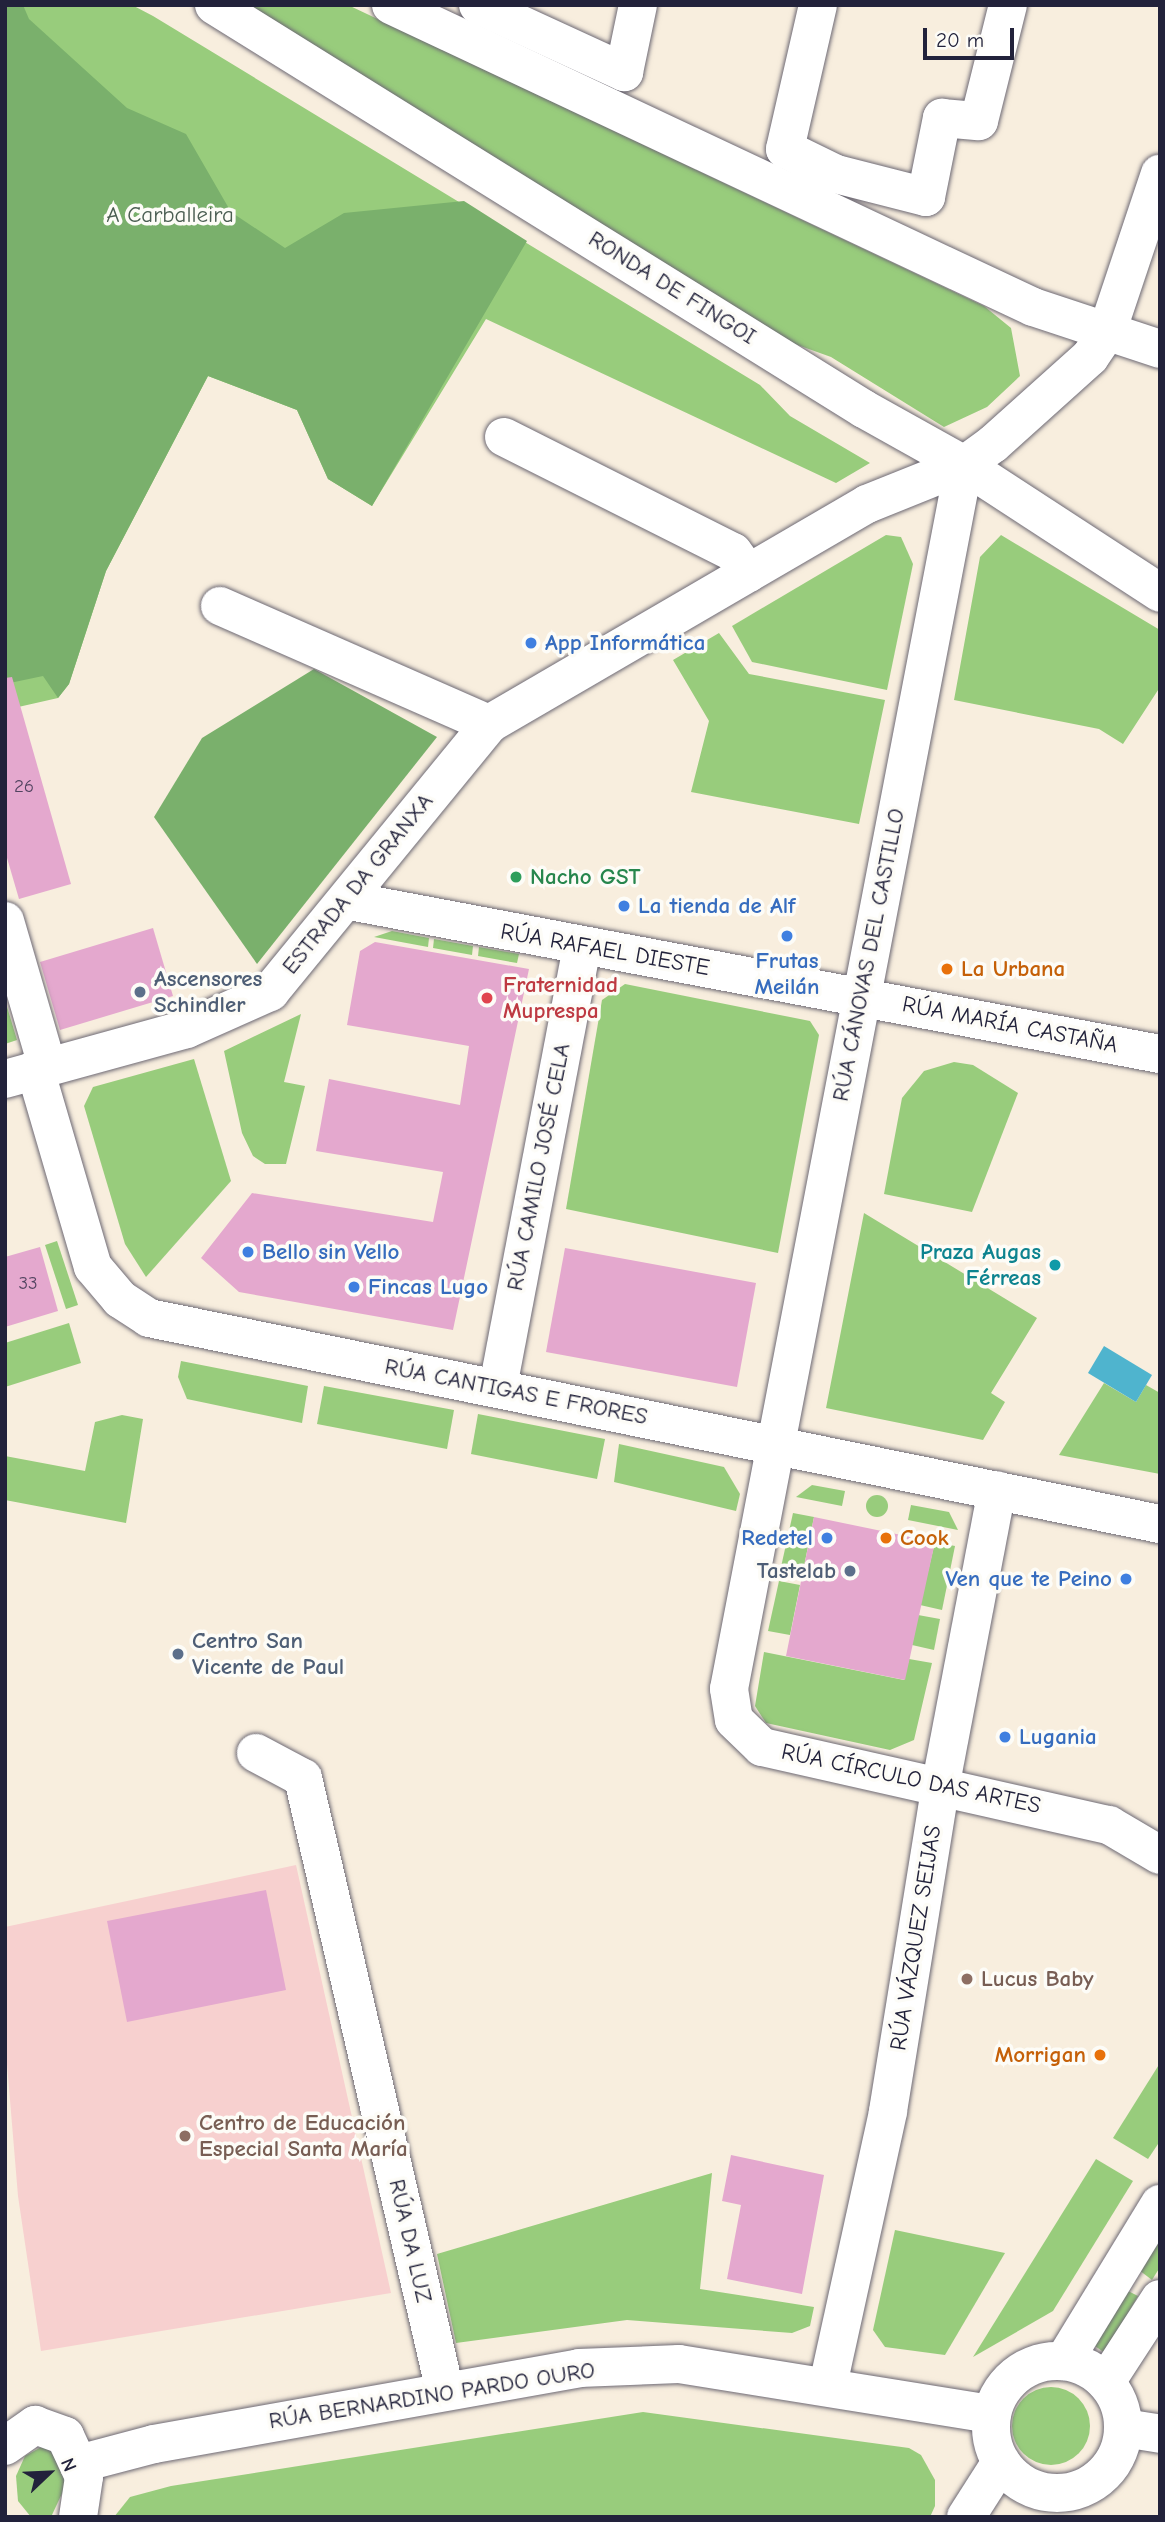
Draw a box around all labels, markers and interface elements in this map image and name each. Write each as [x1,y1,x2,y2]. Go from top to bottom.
scale bar [927,14,1018,58]
text: 20 m [936,28,984,52]
park label: A Carballeira [106,201,234,229]
street label: RONDA DE FINGOI [583,225,761,351]
place label: App Informática [545,629,705,657]
marker: App Informática [523,635,539,651]
house number: 26 [14,776,34,798]
street label: ESTRADA DA GRANXA [277,788,439,980]
street label: RÚA CÁNOVAS DEL CASTILLO [827,806,911,1104]
place label: Nacho GST [530,863,641,891]
marker: Nacho GST [508,869,524,885]
place label: La tienda de Alf [638,892,795,920]
marker: La tienda de Alf [616,898,632,914]
street label: RÚA RAFAEL DIESTE [498,918,712,982]
marker: Frutas Meilán [779,928,795,944]
place label: Frutas Meilán [754,947,820,1001]
place label: La Urbana [961,955,1065,983]
marker: La Urbana [939,961,955,977]
place label: Ascensores Schindler [154,965,262,1019]
place label: Fraternidad Muprespa [503,971,618,1025]
marker: Ascensores Schindler [132,984,148,1000]
marker: Fraternidad Muprespa [477,988,497,1008]
street label: RÚA MARÍA CASTAÑA [900,991,1120,1059]
street label: RÚA CAMILO JOSÉ CELA [501,1041,577,1293]
place label: Bello sin Vello [262,1238,399,1266]
place label: Praza Augas Férreas [920,1238,1041,1292]
marker: Bello sin Vello [240,1244,256,1260]
marker: Praza Augas Férreas [1047,1257,1063,1273]
house number: 33 [18,1273,38,1295]
place label: Fincas Lugo [368,1273,488,1301]
marker: Fincas Lugo [346,1279,362,1295]
street label: RÚA CANTIGAS E FRORES [382,1353,650,1431]
place label: Redetel [741,1524,813,1552]
place label: Cook [900,1524,949,1552]
marker: Redetel [819,1530,835,1546]
marker: Cook [878,1530,894,1546]
place label: Tastelab [757,1557,836,1585]
marker: Tastelab [842,1563,858,1579]
place label: Ven que te Peino [945,1565,1112,1593]
marker: Ven que te Peino [1118,1571,1134,1587]
place label: Centro San Vicente de Paul [192,1627,344,1681]
marker: Centro San Vicente de Paul [170,1646,186,1662]
place label: Lugania [1019,1723,1097,1751]
marker: Lugania [997,1729,1013,1745]
street label: RÚA CÍRCULO DAS ARTES [779,1738,1043,1820]
street label: RÚA VÁZQUEZ SEIJAS [885,1823,947,2053]
place label: Lucus Baby [981,1965,1094,1993]
marker: Lucus Baby [959,1971,975,1987]
place label: Morrigan [995,2041,1086,2069]
marker: Morrigan [1092,2047,1108,2063]
place label: Centro de Educación Especial Santa María [199,2109,408,2163]
marker: Centro de Educación Especial Santa María [177,2128,193,2144]
street label: RÚA DA LUZ [382,2177,438,2305]
street label: RÚA BERNARDINO PARDO OURO [267,2357,597,2435]
north arrow [14,2438,84,2508]
text: N [56,2455,81,2475]

